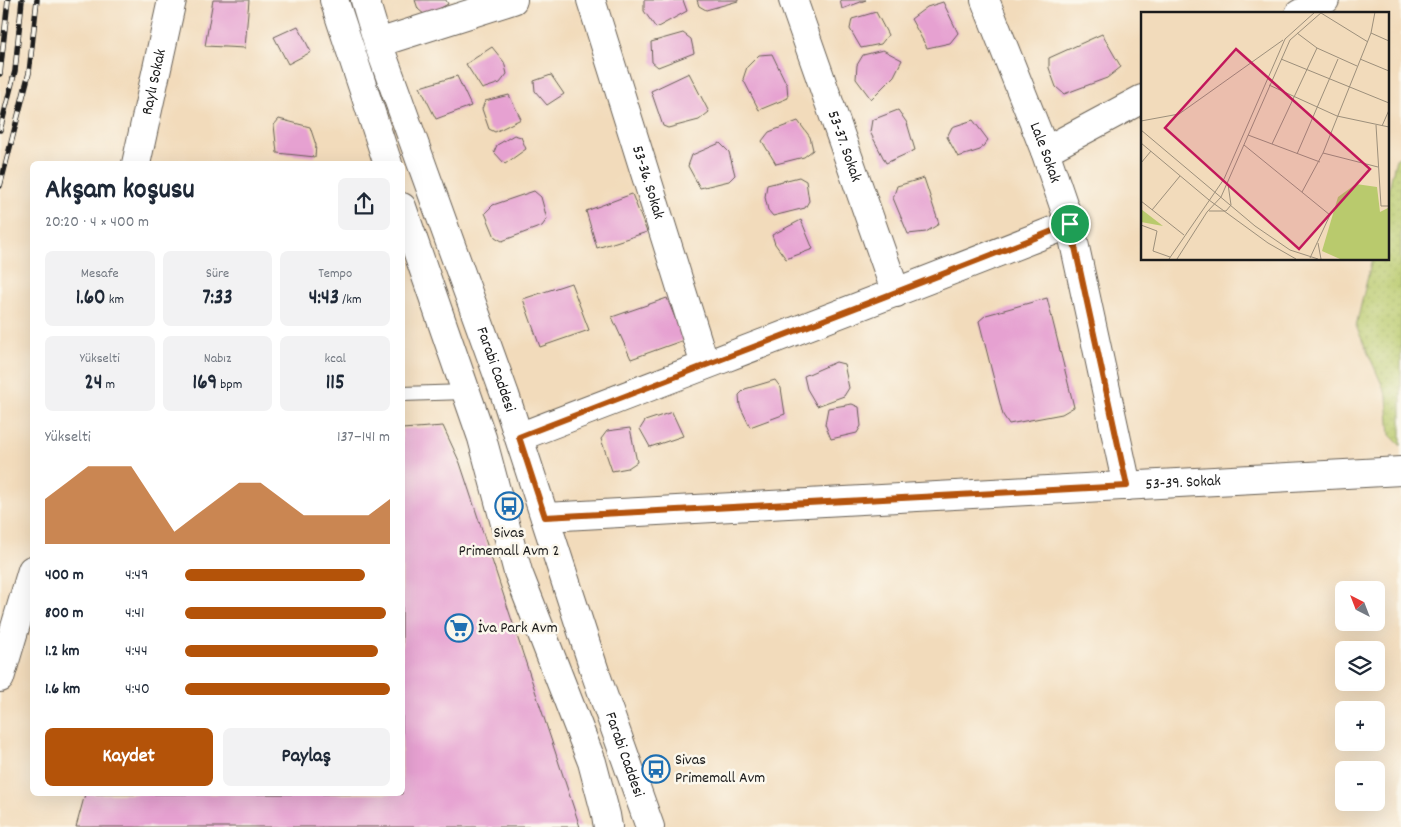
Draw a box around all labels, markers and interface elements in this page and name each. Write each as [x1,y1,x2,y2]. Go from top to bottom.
inset map [1141,12,1388,260]
street label: Raylı Sokak [136,47,172,117]
street label: 53-37. Sokak [821,107,868,185]
street label: Lale Sokak [1023,119,1067,186]
street label: 53-36. Sokak [626,143,670,222]
text: Akşam koşusu [45,172,195,212]
button: share [338,178,390,230]
pin [1049,203,1091,245]
icon: arrive [1056,210,1084,238]
text: 20:20 · 4 × 400 m [45,211,149,234]
text: Mesafe [81,264,119,284]
text: Süre [206,264,229,284]
text: Tempo [318,264,352,284]
text: 1.60 [76,284,105,314]
text: 7:33 [202,284,233,314]
text: 4:43 [309,284,339,314]
text: km [105,290,124,310]
text: /km [339,290,362,310]
street label: Farabi Caddesi [470,324,521,415]
text: Yükselti [80,349,120,369]
text: Nabız [204,349,231,369]
text: kcal [325,349,346,369]
text: 24 [84,369,102,399]
text: 169 [193,369,217,399]
text: 115 [326,369,345,399]
text: m [102,375,115,395]
text: bpm [217,375,242,395]
text: Yükselti [45,426,91,449]
text: 137–141 m [337,426,390,449]
street label: 53-39. Sokak [1145,469,1221,496]
bus stop icon: Sivas Primemall Avm 2 [494,491,524,521]
place label: Sivas Primemall Avm 2 [459,522,560,563]
text: 400 m [45,564,84,587]
text: 4:49 [125,564,148,587]
north arrow [1335,581,1385,631]
map controls [1335,581,1385,811]
text: 800 m [45,602,84,625]
text: 4:41 [125,602,144,625]
supermarket icon: İva Park Avm [444,613,474,643]
place label: İva Park Avm [478,617,558,640]
text: 1.2 km [45,640,79,663]
text: 4:44 [125,640,148,663]
button: layers [1335,641,1385,691]
text: 1.6 km [45,678,80,701]
text: 4:40 [125,678,150,701]
button: + [1335,701,1385,751]
street label: Farabi Caddesi [599,709,650,800]
button: Kaydet [45,728,213,786]
button: Paylaş [223,728,390,786]
place label: Sivas Primemall Avm [675,749,765,790]
bus stop icon: Sivas Primemall Avm [641,754,671,784]
button: − [1335,761,1385,811]

